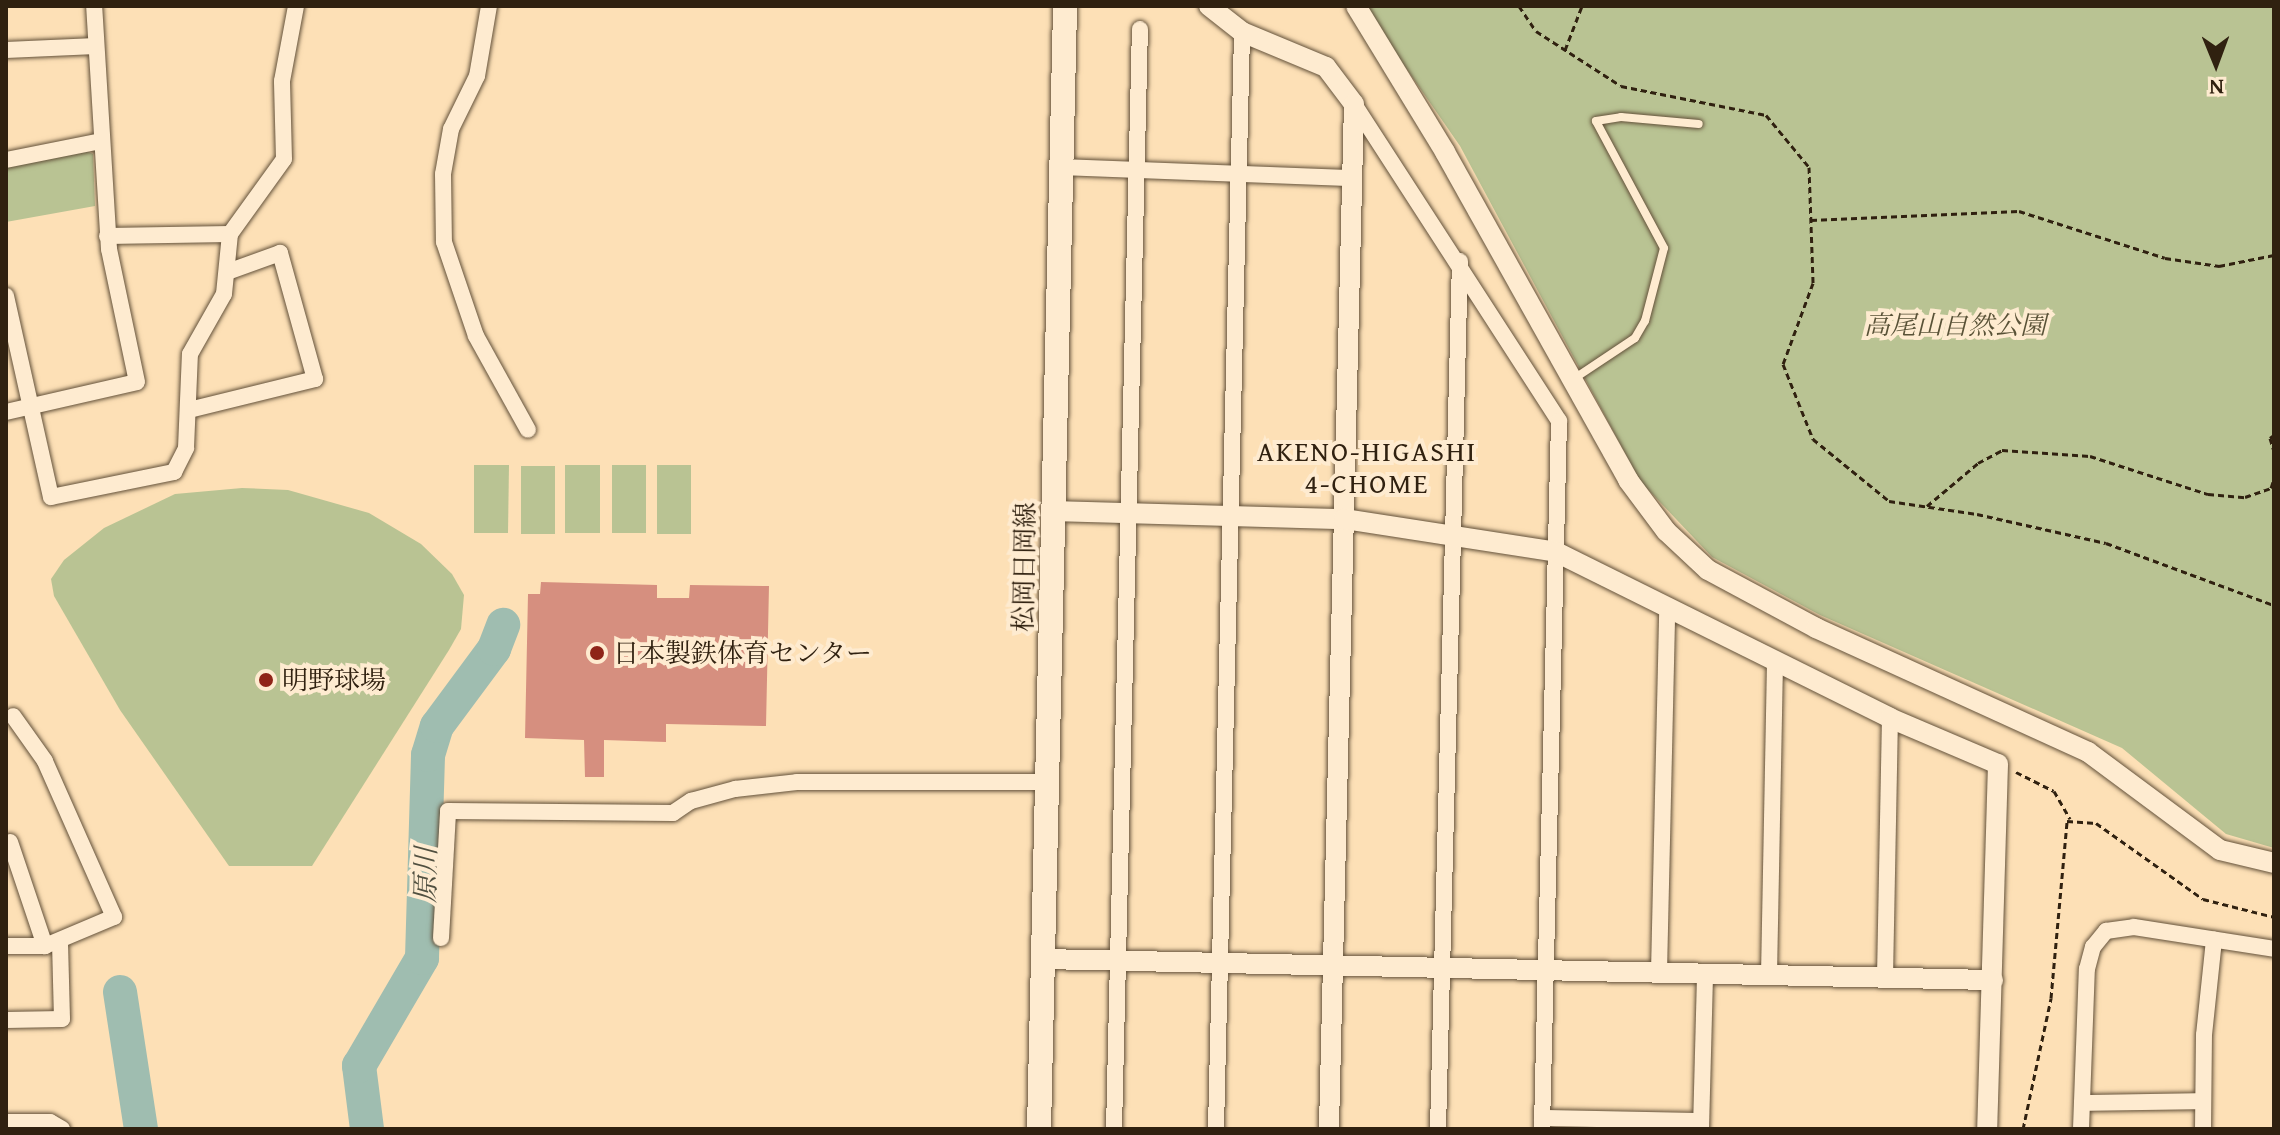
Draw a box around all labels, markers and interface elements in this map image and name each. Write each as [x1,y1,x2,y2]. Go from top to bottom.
north arrow [2176,24,2256,104]
text: N [2209,72,2224,104]
park label: 高尾山自然公園 [1864,309,2046,341]
district label: AKENO-HIGASHI 4-CHOME [1257,434,1477,500]
street label: 松岡日岡線 [1007,502,1041,632]
place label: 日本製鉄体育センター [613,637,873,669]
marker: 日本製鉄体育センター [588,644,606,662]
place label: 明野球場 [282,664,386,696]
marker: 明野球場 [257,671,275,689]
water label: 原川 [408,847,442,903]

